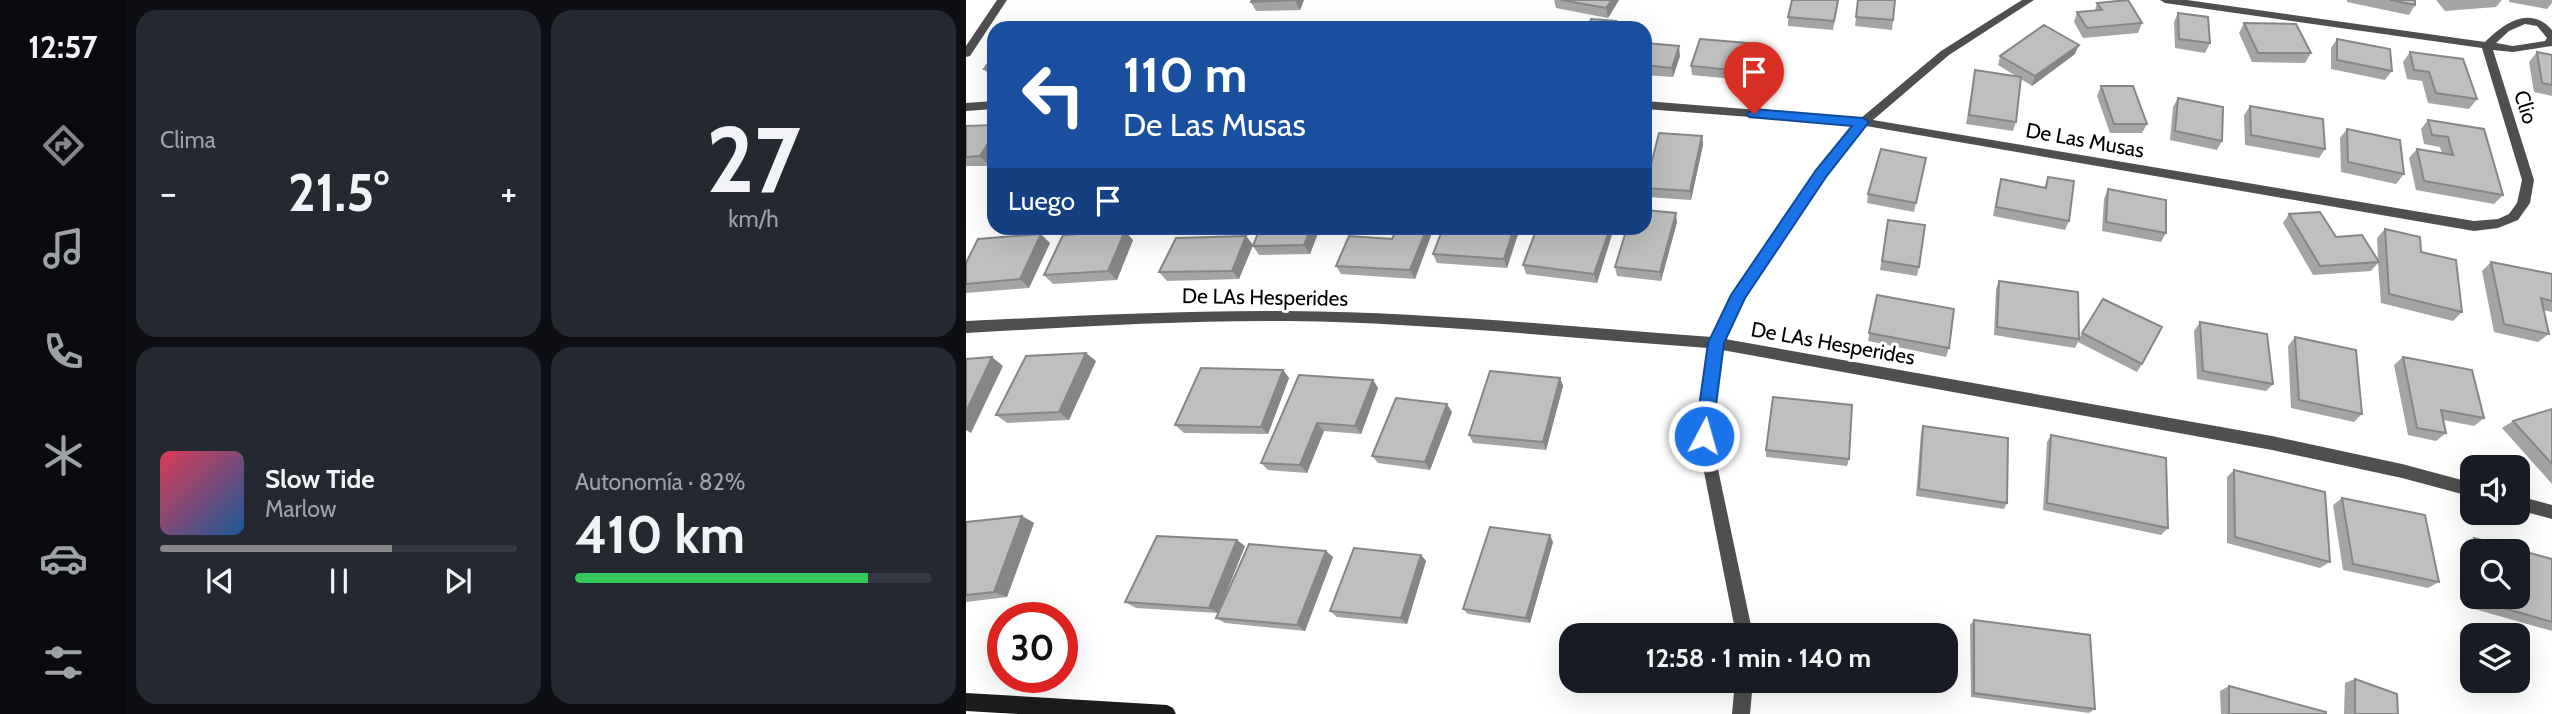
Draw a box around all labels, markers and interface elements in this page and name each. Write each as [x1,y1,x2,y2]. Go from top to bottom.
text: 12:57 [28,27,98,66]
pin [1724,42,1784,114]
text: 110 m [1123,45,1247,104]
icon: left [1008,49,1099,140]
icon: arrive [1735,53,1773,91]
street label: Clio [2509,87,2543,127]
text: 27 [706,104,801,215]
text: De Las Musas [1123,105,1306,144]
street label: De Las Musas [2024,117,2147,163]
icon: directions [39,121,88,170]
text: Clima [160,126,216,154]
text: 21.5° [288,161,389,224]
text: − [160,169,177,216]
text: + [500,169,517,216]
icon: arrive [1089,182,1127,220]
text: Luego [1008,185,1075,217]
text: km/h [728,205,779,233]
icon: music [39,224,88,273]
street label: De LAs Hesperides [1182,283,1349,311]
street label: De LAs Hesperides [1749,316,1917,370]
icon: phone [39,327,88,376]
position arrow [1667,399,1741,473]
icon: climate [39,431,88,480]
map controls [2460,455,2530,693]
button: sound [2460,455,2530,525]
text: Slow Tide [265,463,375,495]
text: Autonomía · 82% [575,468,745,496]
text: Marlow [265,495,336,523]
text: 410 km [575,503,745,566]
icon: car [39,534,88,583]
button: search [2460,539,2530,609]
icon: previous [201,562,239,600]
icon: pause [320,562,358,600]
icon: next [439,562,477,600]
speed limit sign: 30 [987,602,1078,693]
button: layers [2460,623,2530,693]
icon: filters [39,638,88,687]
text: 12:58 · 1 min · 140 m [1646,642,1871,674]

